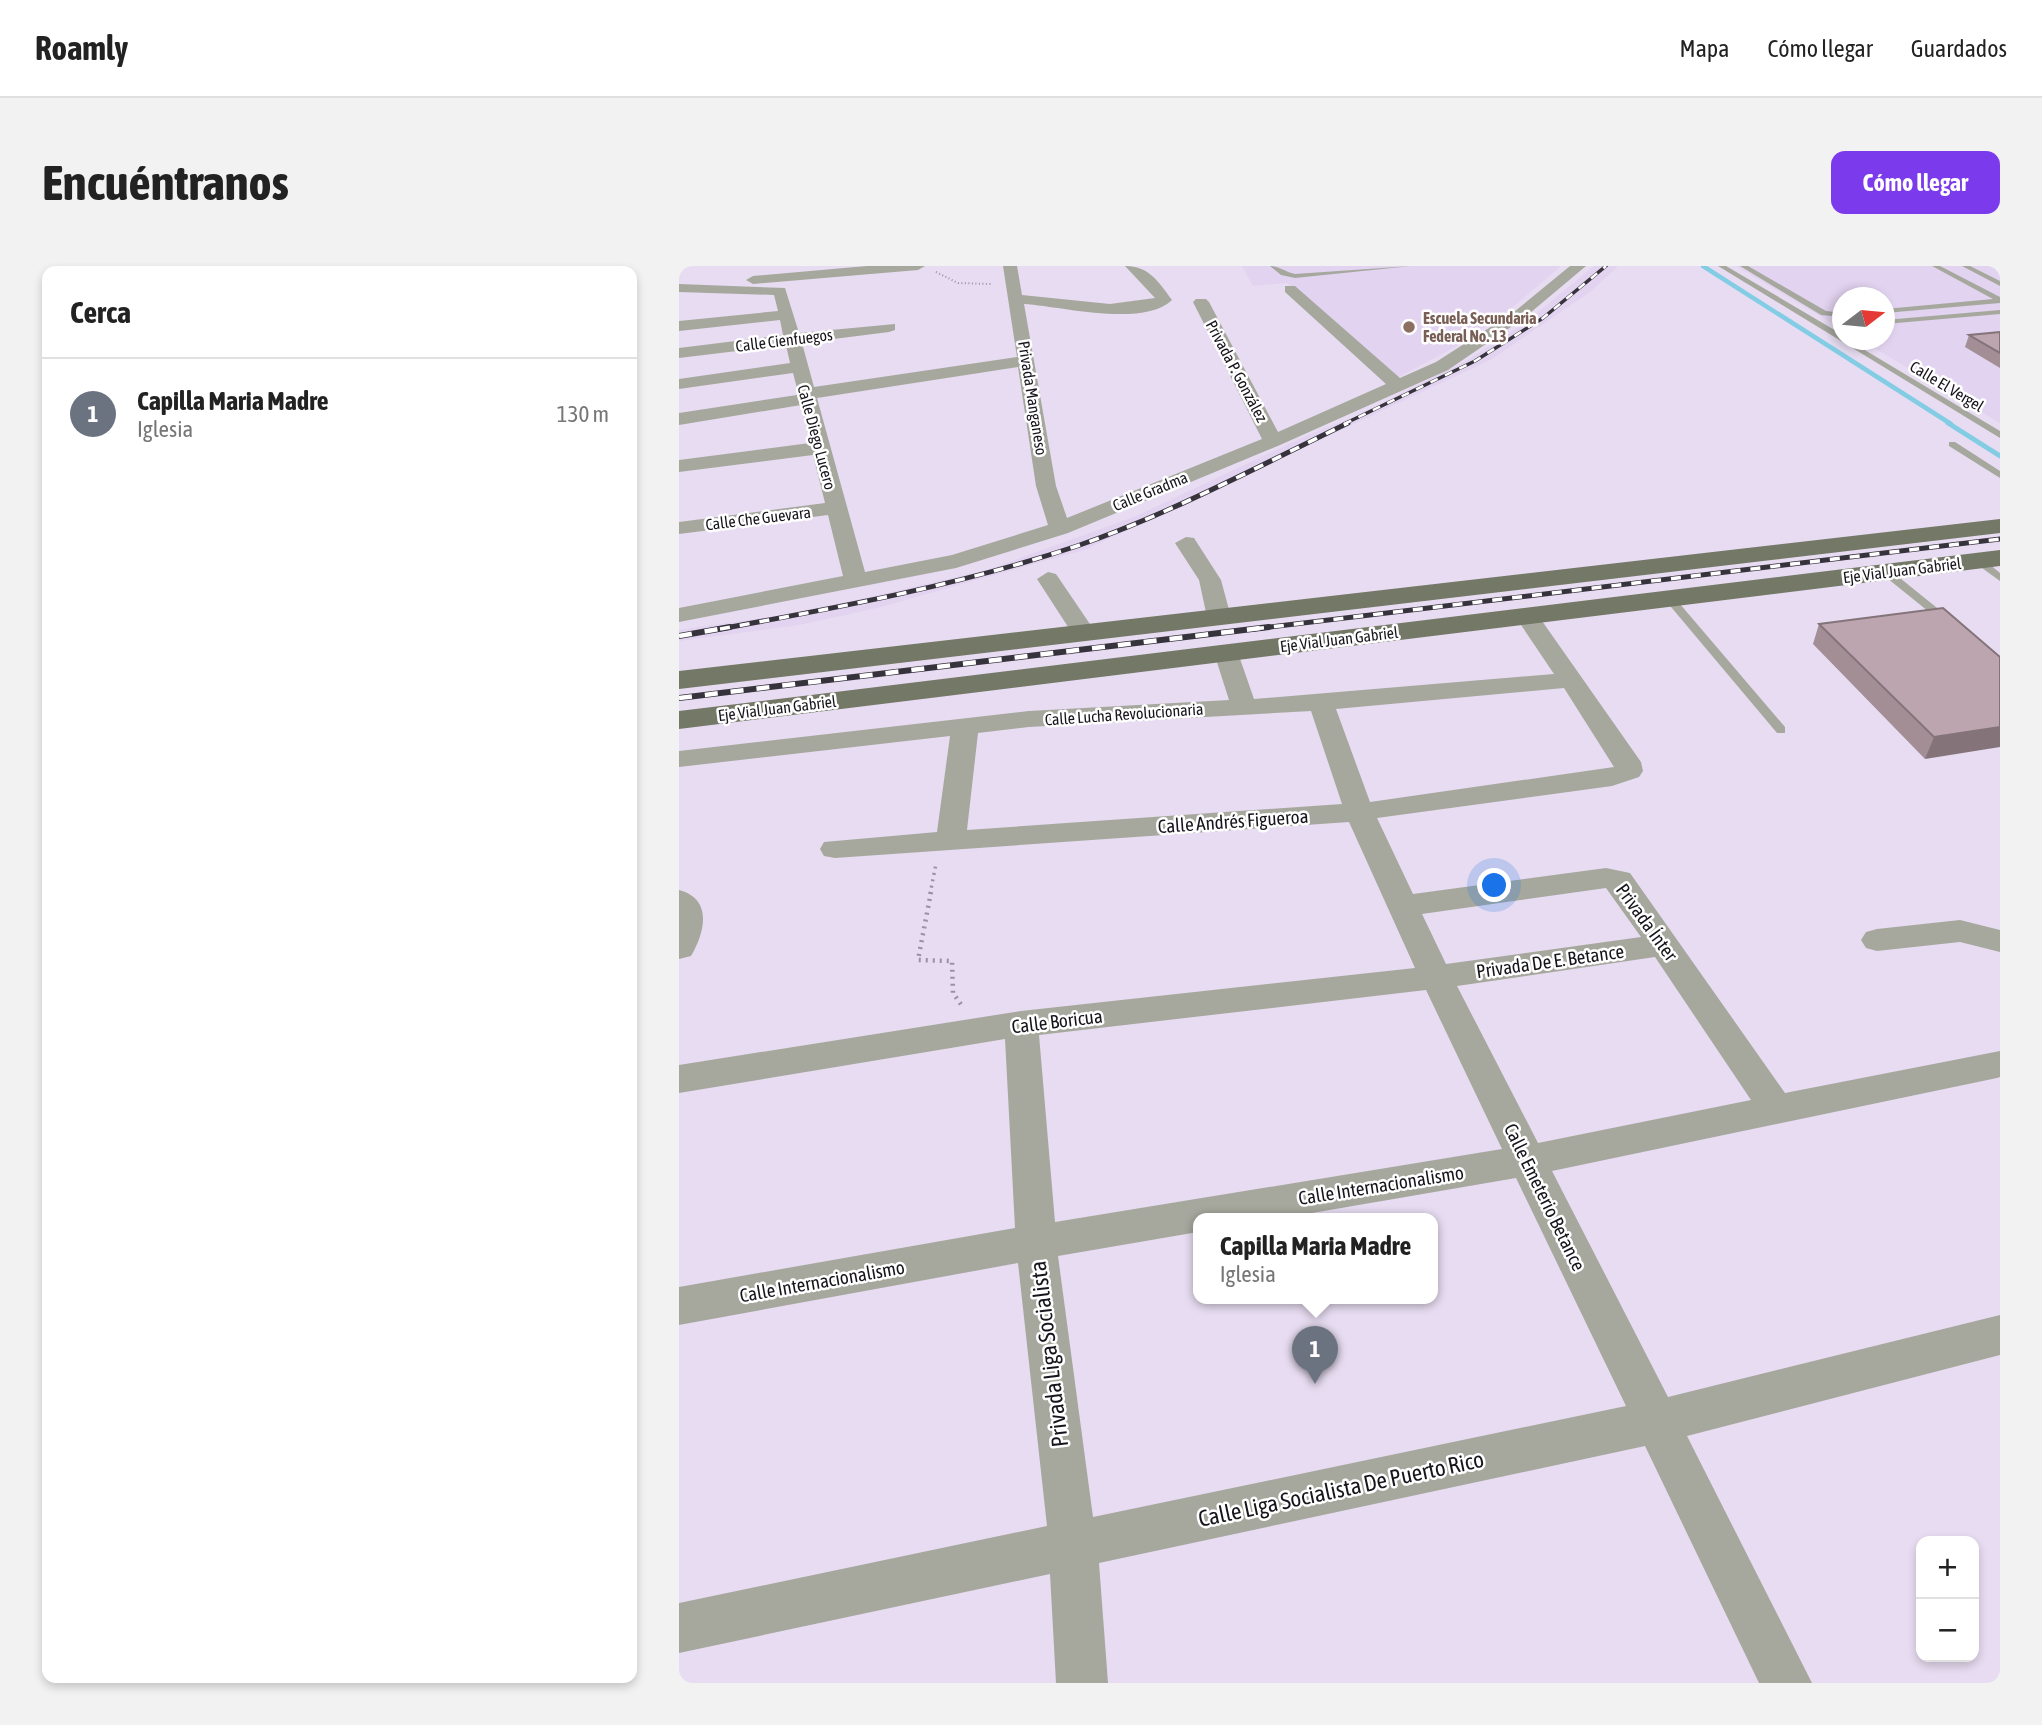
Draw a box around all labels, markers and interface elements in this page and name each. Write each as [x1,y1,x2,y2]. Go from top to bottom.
text: Roamly [35,29,128,67]
text: Mapa [1680,35,1729,62]
text: Cómo llegar [1767,35,1873,62]
text: Guardados [1911,35,2007,62]
button: Cómo llegar [1831,151,2000,214]
text: Encuéntranos [42,154,289,210]
north arrow [1832,287,1895,350]
text: Cerca [70,295,131,329]
place label: Escuela Secundaria Federal No. 13 [1423,309,1536,345]
street label: Privada P. González [1203,317,1271,425]
marker: Escuela Secundaria Federal No. 13 [1401,319,1417,335]
street label: Calle Cienfuegos [735,325,834,356]
street label: Privada Manganeso [1014,340,1051,457]
street label: Calle El Vergel [1906,357,1988,416]
street label: Calle Diego Lucero [793,383,840,492]
text: Capilla Maria Madre [137,386,329,416]
text: 1 [88,401,98,427]
text: 130 m [557,401,609,427]
text: Iglesia [137,416,193,442]
street label: Calle Gradma [1110,468,1190,514]
street label: Calle Che Guevara [704,503,812,533]
street label: Eje Vial Juan Gabriel [1842,554,1963,587]
street label: Eje Vial Juan Gabriel [1279,623,1400,656]
street label: Eje Vial Juan Gabriel [717,692,838,725]
street label: Calle Lucha Revolucionaria [1044,699,1204,729]
street label: Calle Andrés Figueroa [1157,805,1309,837]
your location [1477,868,1511,902]
street label: Privada Ínter [1612,879,1683,965]
street label: Privada De E. Betance [1475,940,1625,982]
street label: Calle Boricua [1010,1005,1104,1037]
street label: Calle Emeterio Betance [1500,1120,1590,1274]
street label: Calle Internacionalismo [1297,1161,1465,1209]
popup [1193,1213,1438,1304]
text: Capilla Maria Madre [1220,1231,1411,1261]
street label: Calle Internacionalismo [738,1256,906,1306]
street label: Privada Liga Socialista [1025,1259,1073,1449]
text: Iglesia [1220,1261,1276,1287]
pin: 1 [1292,1326,1338,1384]
street label: Calle Liga Socialista De Puerto Rico [1196,1446,1486,1532]
map controls [1916,1536,1979,1662]
button: + [1916,1536,1979,1599]
button: − [1916,1599,1979,1662]

